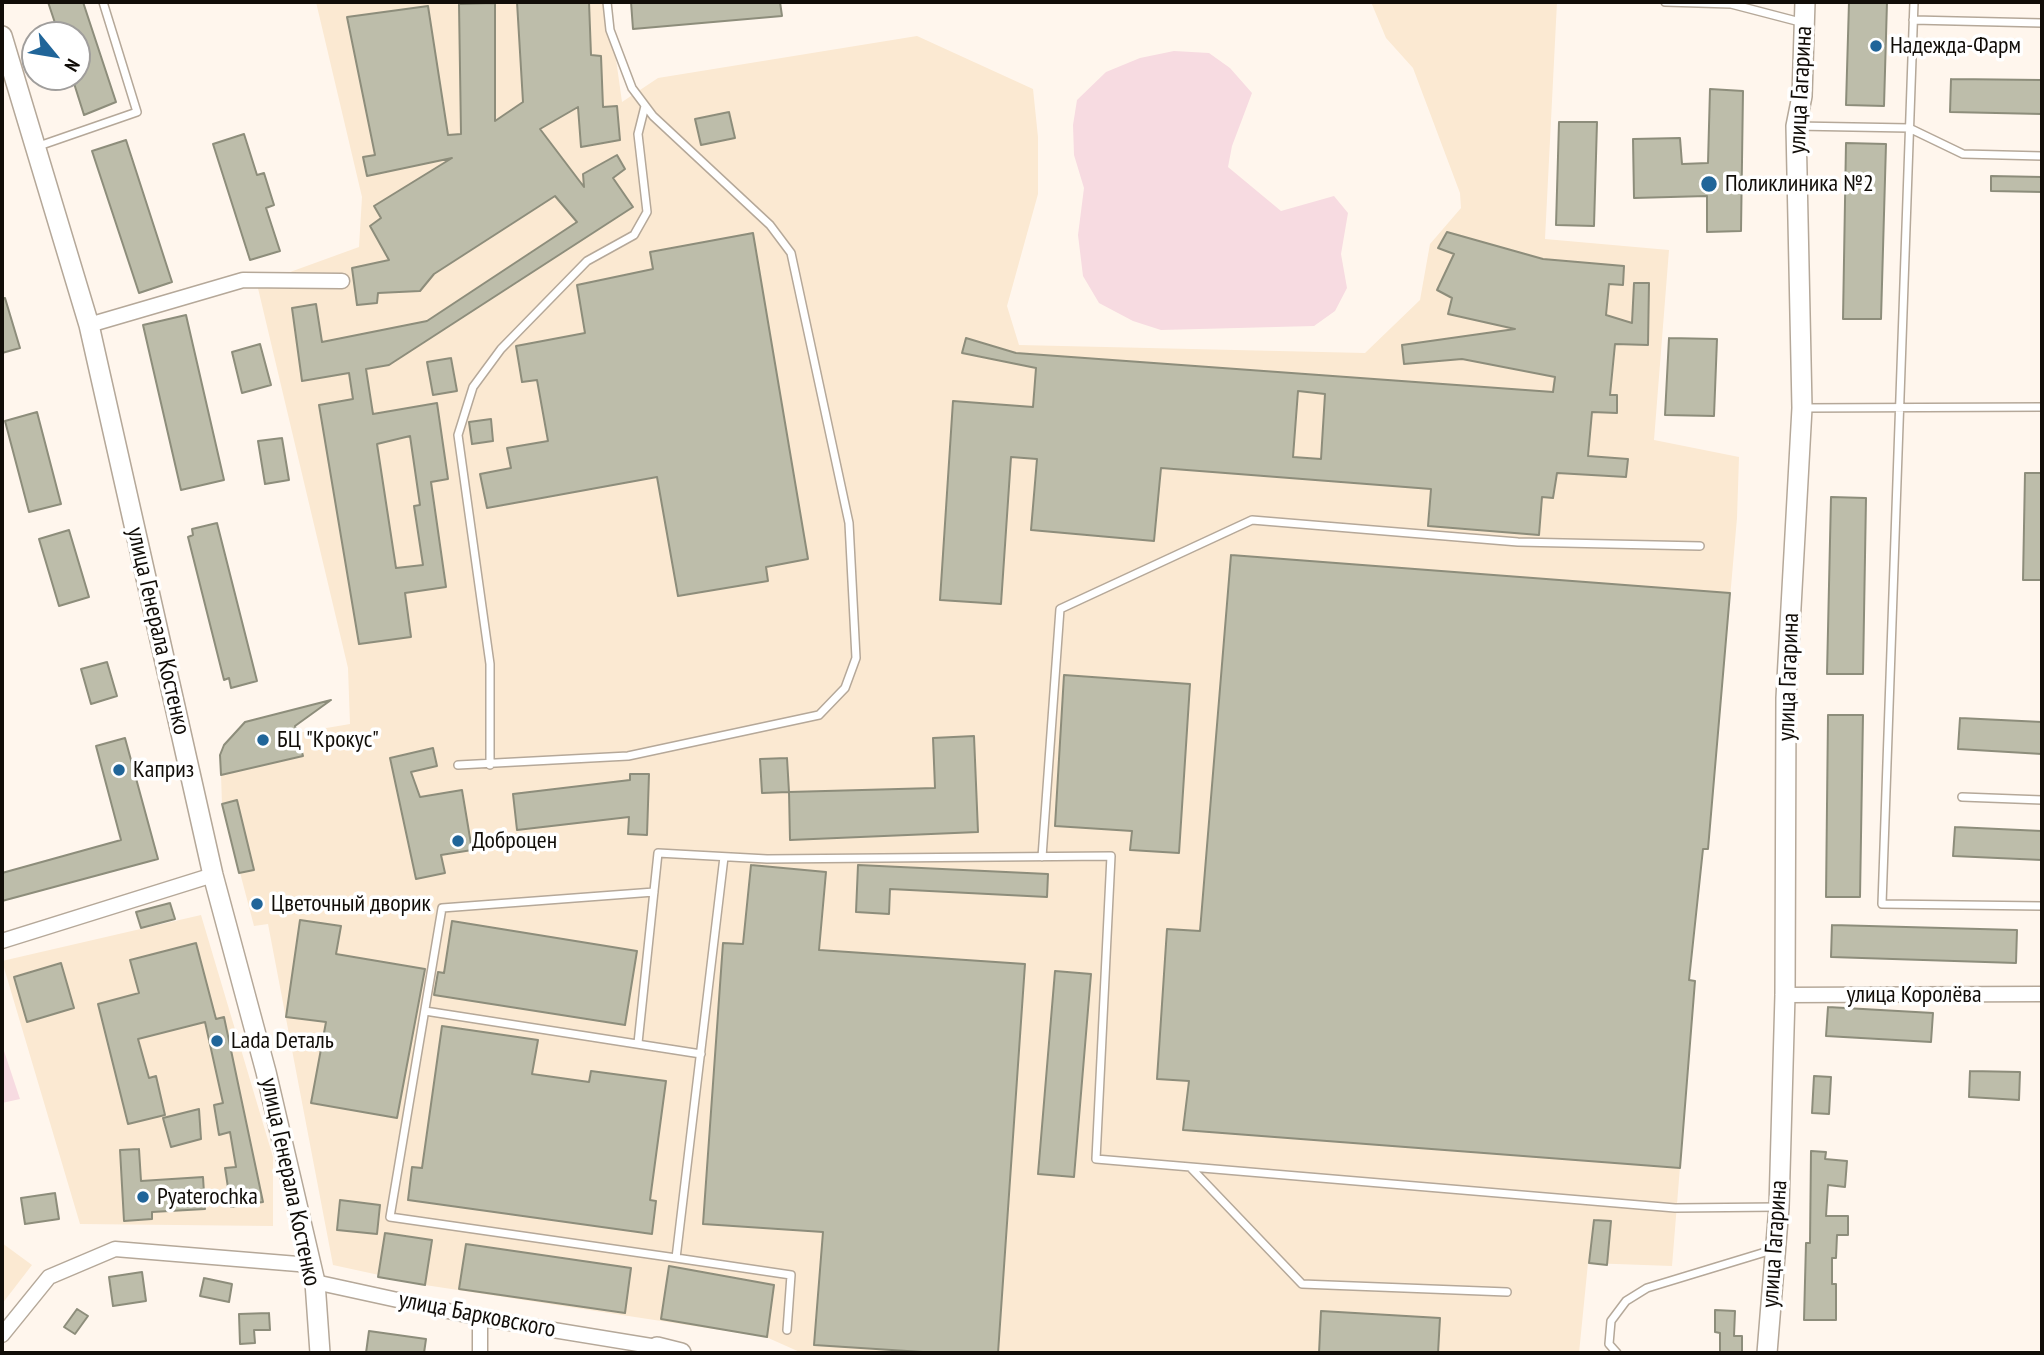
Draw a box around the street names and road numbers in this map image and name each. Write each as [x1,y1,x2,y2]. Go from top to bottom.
street label: улица Гагарина [1783,25,1819,155]
street label: улица Генерала Костенко [120,524,196,738]
street label: улица Гагарина [1772,613,1806,741]
street label: улица Королёва [1846,981,1982,1009]
street label: улица Генерала Костенко [254,1075,326,1289]
street label: улица Гагарина [1756,1179,1794,1309]
street label: улица Барковского [396,1286,558,1344]

